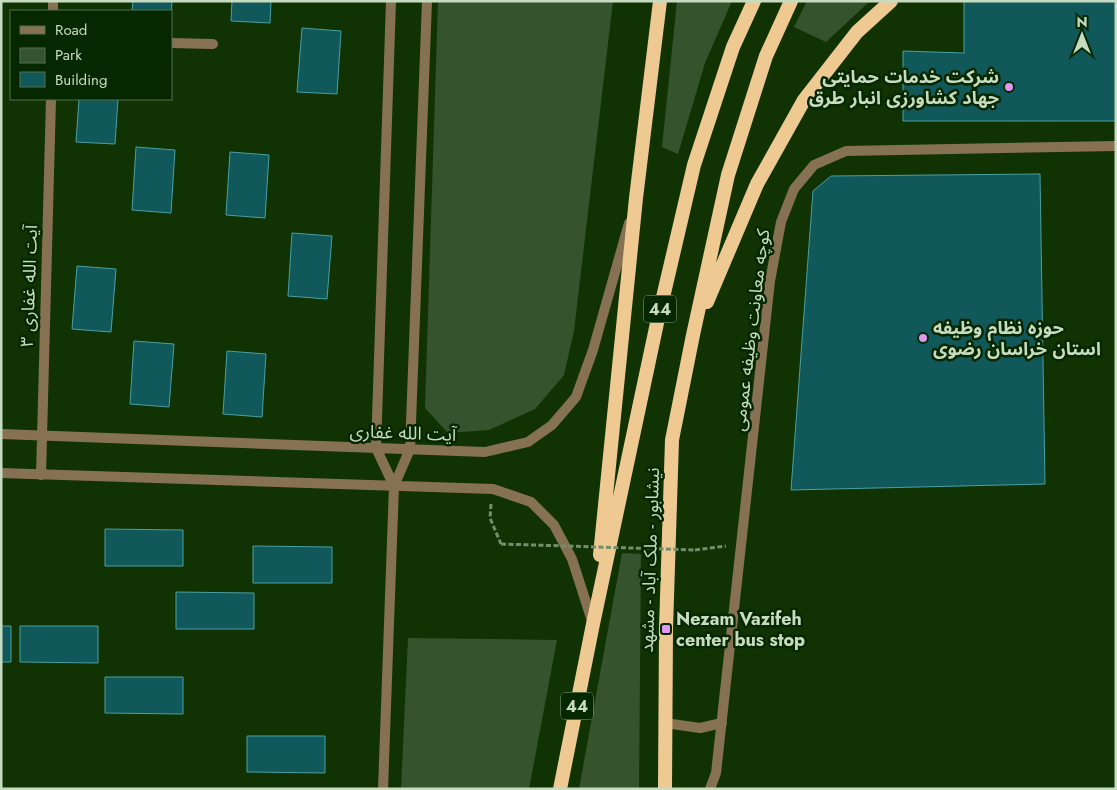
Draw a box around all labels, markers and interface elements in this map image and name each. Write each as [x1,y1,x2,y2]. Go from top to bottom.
legend [10,10,172,100]
north arrow [1057,10,1107,60]
text: N [1076,12,1088,32]
text: Road [55,19,87,41]
text: Park [55,44,82,66]
place label: شرکت خدمات حمایتی جهاد کشاورزی انبار طرق [809,64,999,111]
text: Building [55,69,107,91]
marker: شرکت خدمات حمایتی جهاد کشاورزی انبار طرق [1003,81,1015,93]
street label: آیت الله غفاری ۳ [14,224,44,348]
street label: کوچه معاونت وظیفه عمومی [726,227,776,433]
road number: 44 [644,296,676,322]
place label: حوزه نظام وظیفه استان خراسان رضوی [933,315,1101,362]
marker: حوزه نظام وظیفه استان خراسان رضوی [917,332,929,344]
street label: آیت الله غفاری [349,418,458,448]
street label: نیشابور - ملک آباد - مشهد [634,467,666,653]
place label: Nezam Vazifeh center bus stop [676,606,805,653]
marker: Nezam Vazifeh center bus stop [660,623,672,635]
road number: 44 [561,692,593,719]

